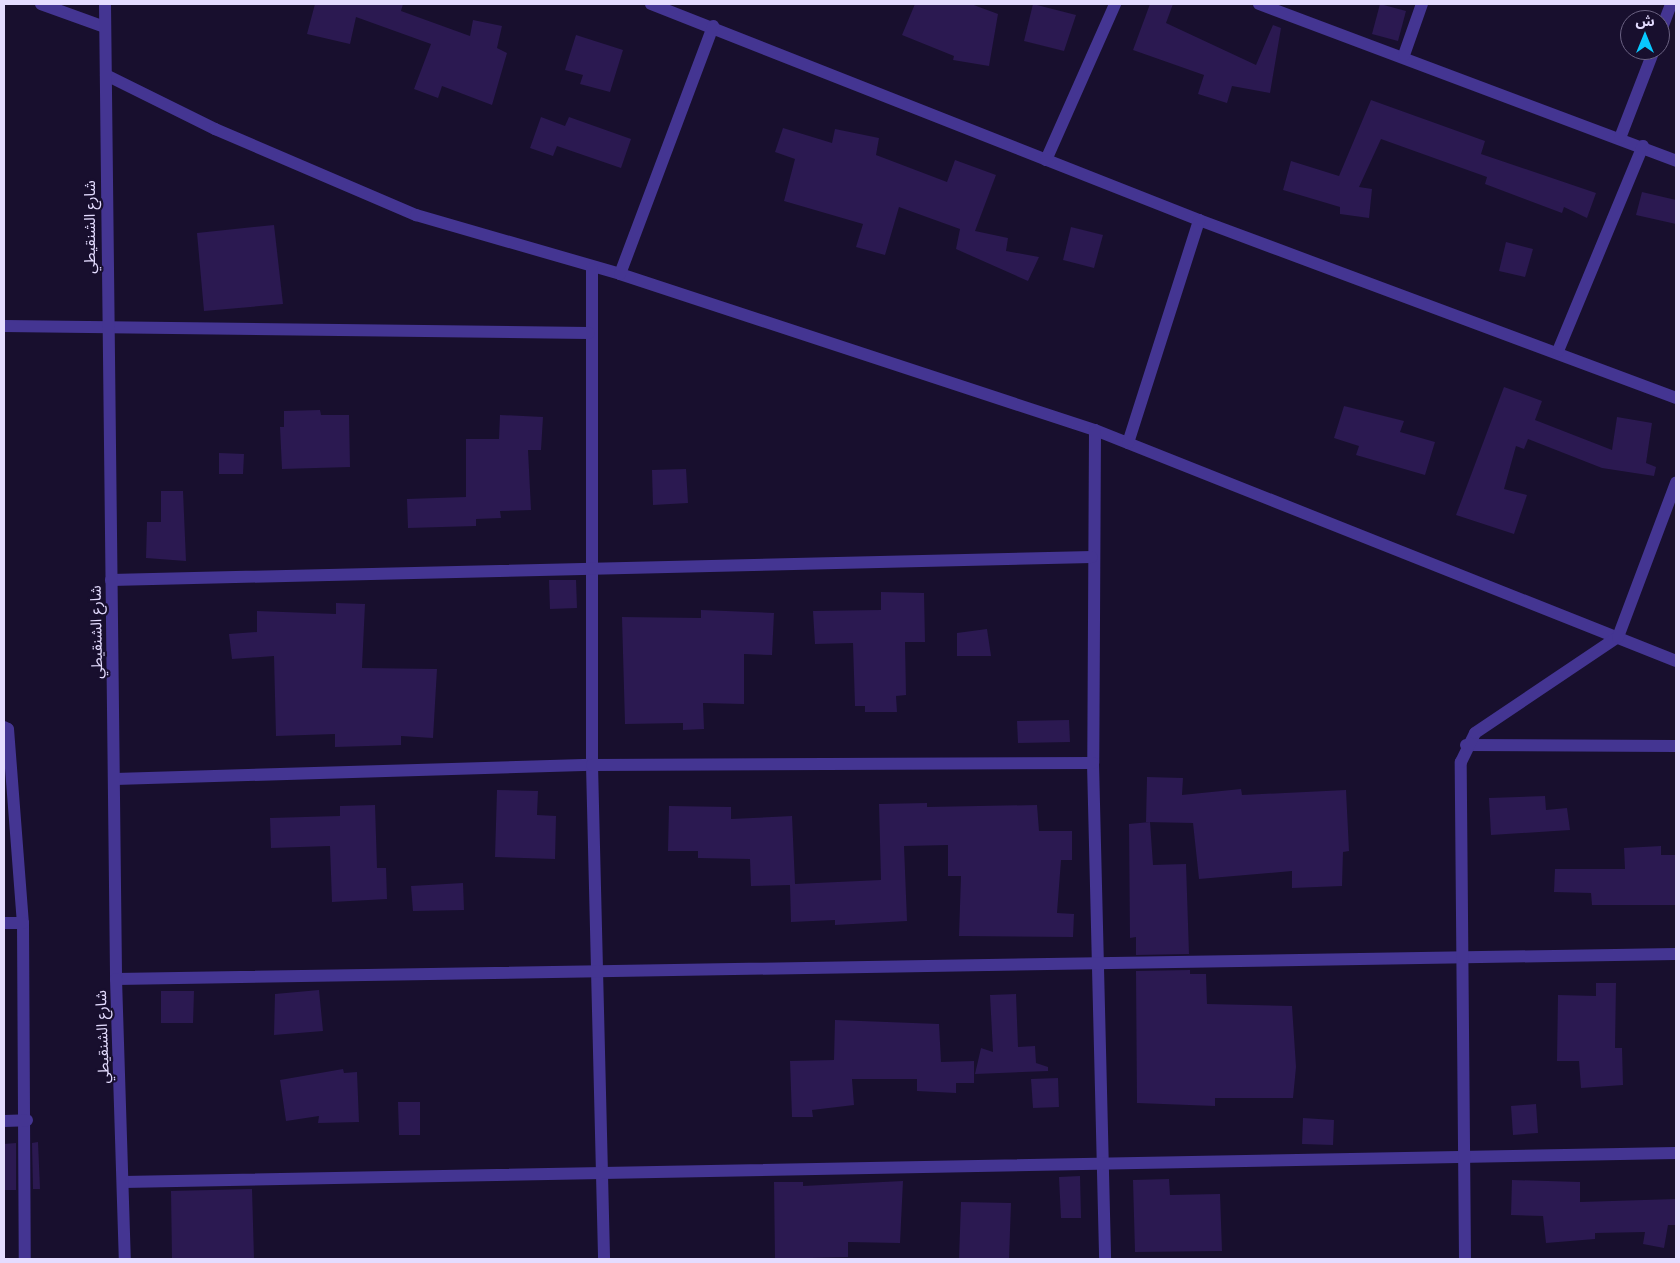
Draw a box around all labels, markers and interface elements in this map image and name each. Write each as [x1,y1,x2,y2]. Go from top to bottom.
north arrow [1620,10,1670,60]
text: ش [1635,13,1655,29]
street label: شارع الشنقيطي [81,180,99,274]
street label: شارع الشنقيطي [86,585,106,679]
street label: شارع الشنقيطي [91,990,113,1084]

